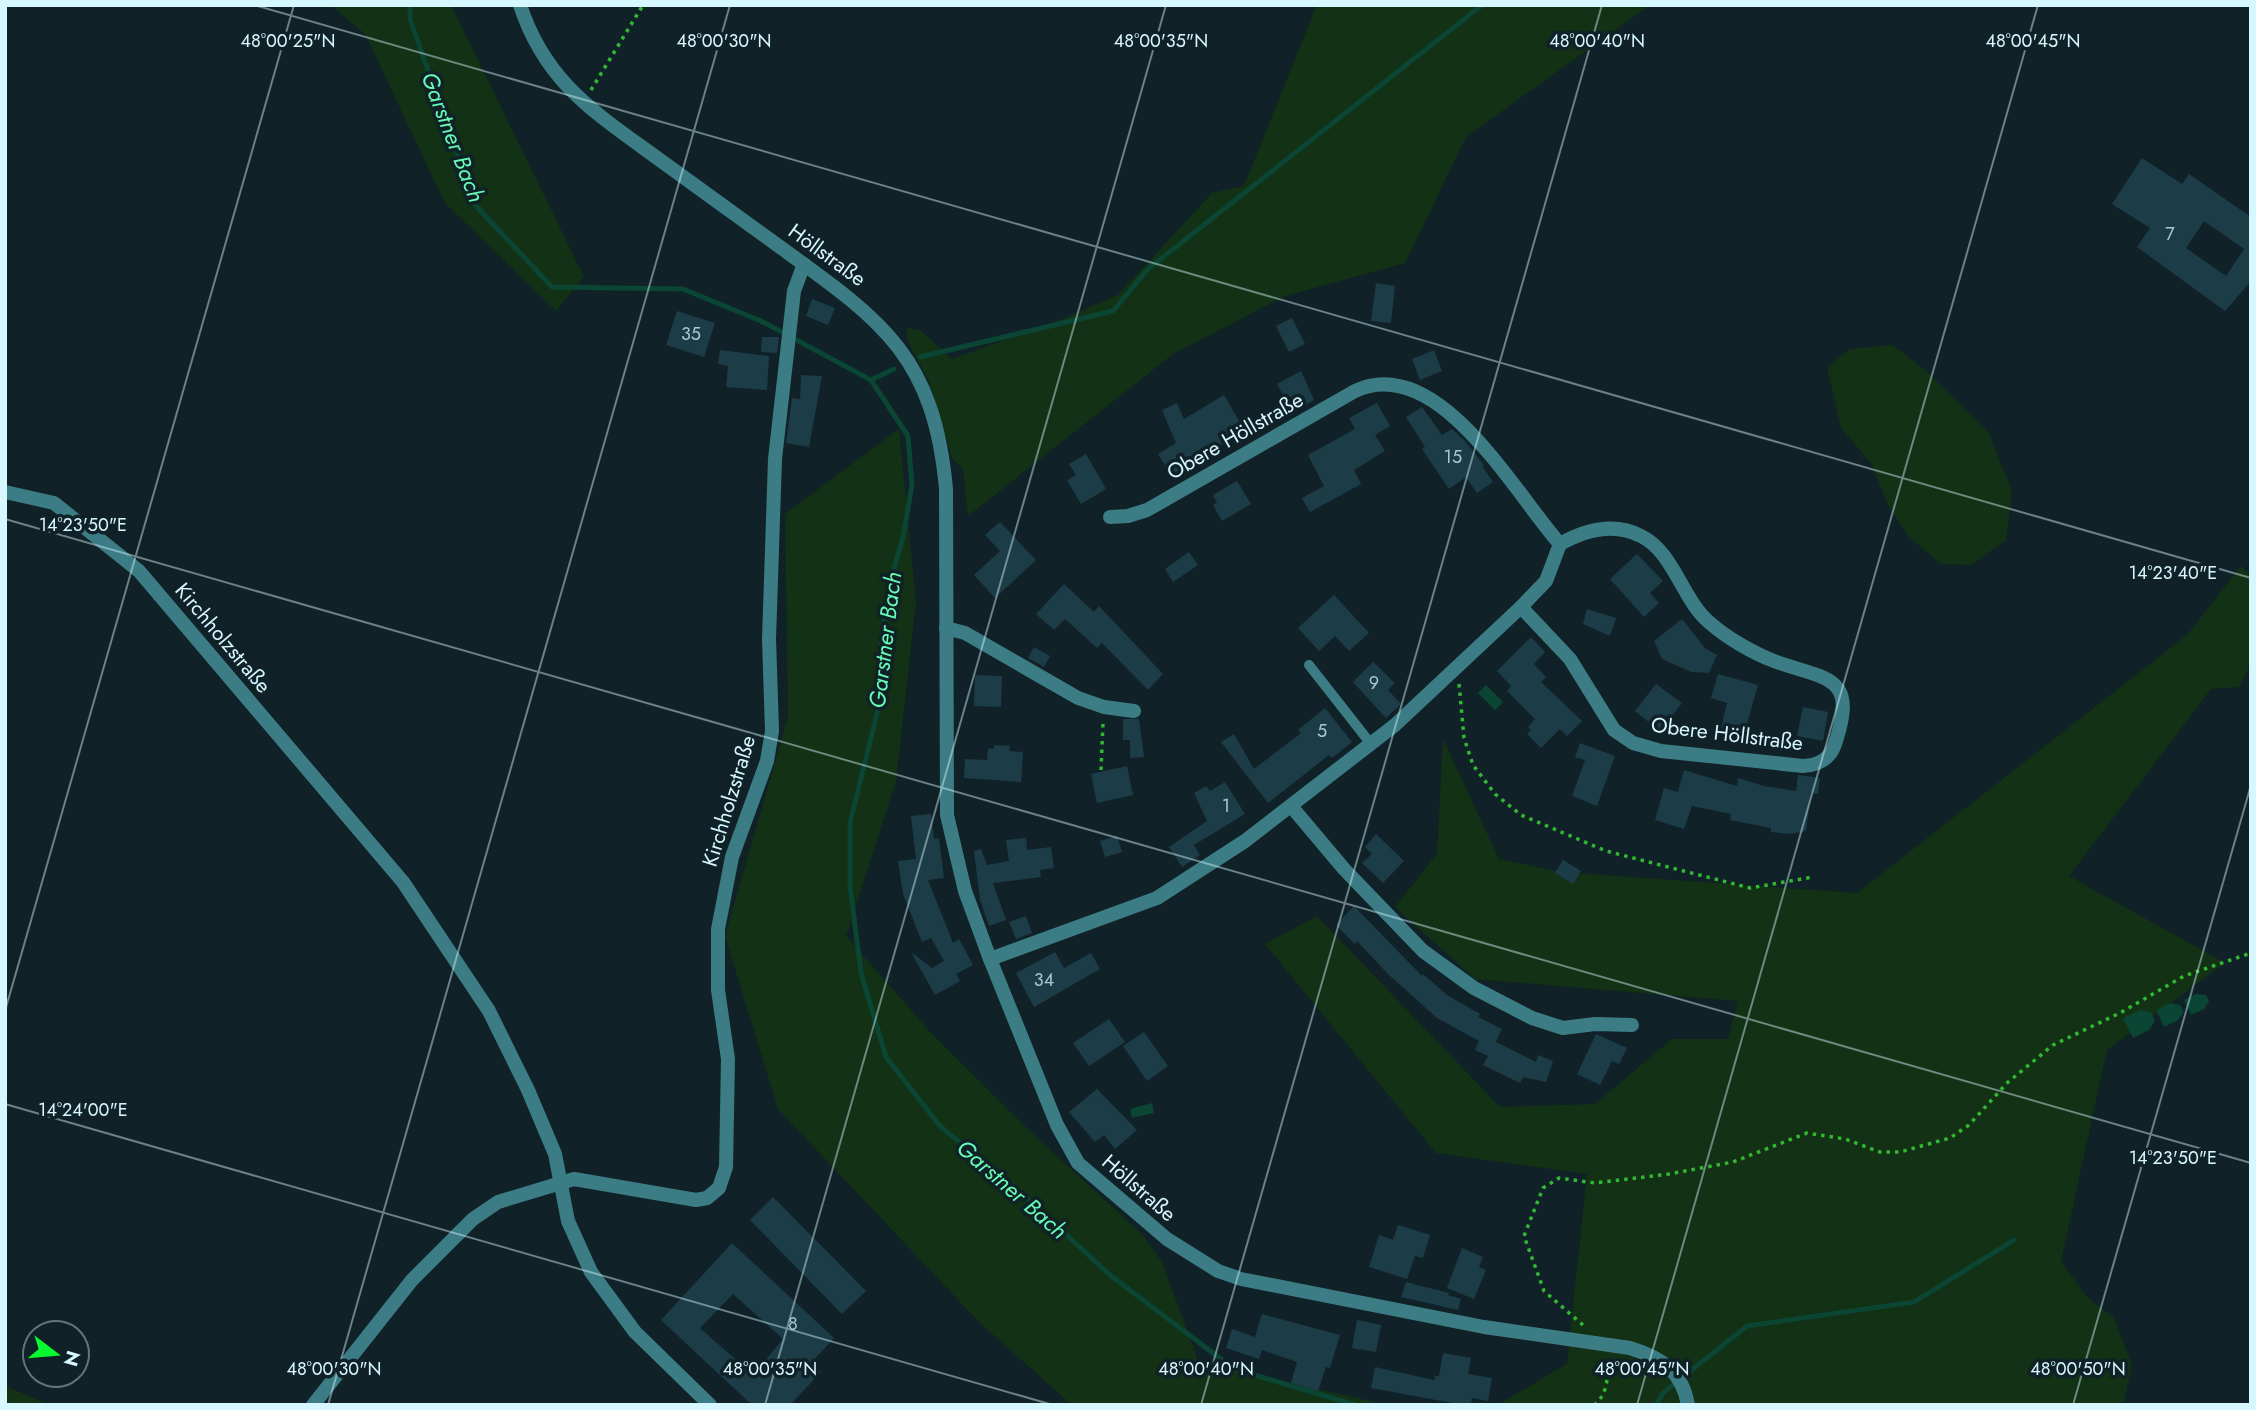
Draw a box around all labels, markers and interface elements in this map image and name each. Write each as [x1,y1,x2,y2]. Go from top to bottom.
text: 48°00'25"N [241,28,335,54]
text: 48°00'30"N [676,28,772,54]
text: 48°00'35"N [1114,28,1208,54]
text: 48°00'40"N [1549,28,1645,54]
text: 48°00'45"N [1985,28,2081,54]
water label: Garstner Bach [413,67,493,207]
street label: Höllstraße [782,217,872,294]
house number: 7 [2165,221,2175,247]
house number: 35 [681,321,701,347]
street label: Obere Höllstraße [1161,385,1309,487]
house number: 15 [1444,444,1462,470]
text: 14°23'50"E [39,512,127,538]
text: 14°23'40"E [2129,560,2217,586]
water label: Garstner Bach [860,570,910,710]
street label: Kirchholzstraße [168,576,278,700]
house number: 9 [1369,670,1379,696]
street label: Obere Höllstraße [1649,710,1805,758]
house number: 5 [1317,718,1327,744]
street label: Kirchholzstraße [695,732,763,870]
house number: 1 [1222,793,1230,819]
house number: 34 [1034,967,1054,993]
text: 14°24'00"E [38,1097,128,1123]
water label: Garstner Bach [949,1131,1075,1247]
text: 14°23'50"E [2129,1145,2217,1171]
street label: Höllstraße [1095,1147,1183,1229]
house number: 8 [788,1311,798,1337]
north arrow [21,1319,91,1389]
text: N [57,1348,87,1370]
text: 48°00'30"N [286,1356,382,1382]
text: 48°00'35"N [723,1356,817,1382]
text: 48°00'40"N [1158,1356,1254,1382]
text: 48°00'45"N [1594,1356,1690,1382]
text: 48°00'50"N [2030,1356,2126,1382]

